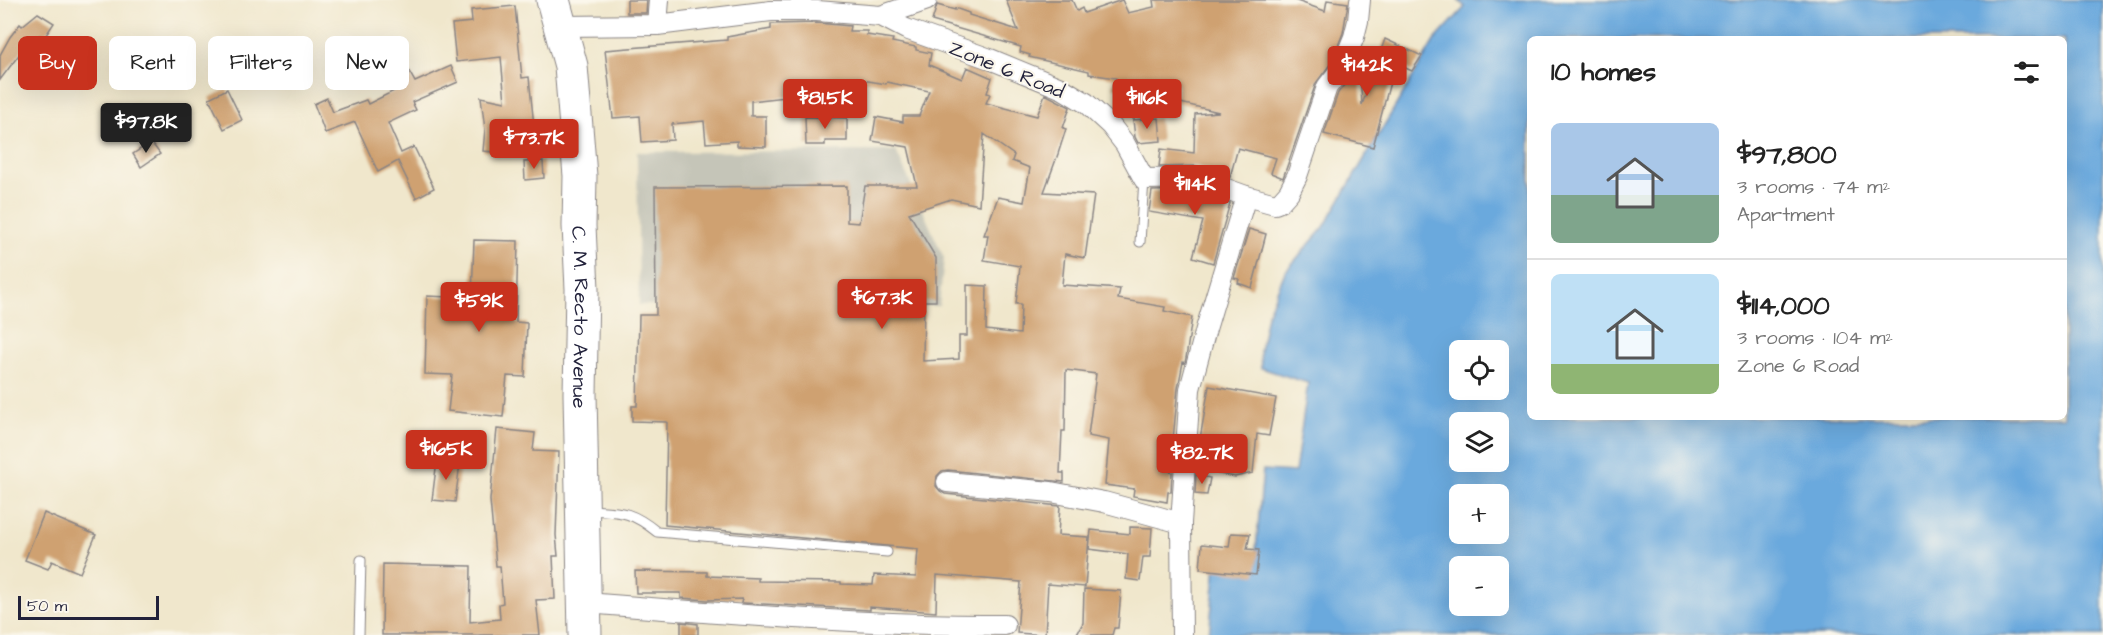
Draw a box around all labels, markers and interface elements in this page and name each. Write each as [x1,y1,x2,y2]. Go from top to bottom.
street label: Zone 6 Road [945,34,1069,106]
chip: Buy [18,36,97,90]
chip: Rent [109,36,196,90]
chip: Filters [208,36,313,90]
chip: New [325,36,409,90]
pin: $142K [1325,46,1409,97]
text: $142K [1342,51,1392,79]
text: 10 homes [1551,54,1656,90]
icon: filters [2010,56,2043,89]
pin: $81.5K [776,79,874,130]
pin: $116K [1105,79,1189,130]
text: $81.5K [797,84,853,112]
text: $116K [1127,84,1167,112]
pin: $97.8K [97,103,195,154]
text: $97.8K [115,108,177,136]
pin: $73.7K [485,119,583,170]
text: $73.7K [504,124,564,152]
text: $97,800 [1737,137,1837,173]
icon: home [1599,147,1671,219]
pin: $114K [1153,165,1237,216]
text: $114K [1174,170,1216,198]
text: 3 rooms · 74 m² [1737,173,1890,201]
text: Apartment [1737,201,1835,229]
street label: C. M. Recto Avenue [564,225,595,409]
pin: $67.3K [833,279,931,330]
pin: $59K [443,282,515,333]
text: $67.3K [851,284,913,312]
text: $59K [455,287,503,315]
text: $114,000 [1737,288,1830,324]
icon: home [1599,298,1671,370]
text: 3 rooms · 104 m² [1737,324,1893,352]
map controls [1449,340,1509,616]
button: locate [1449,340,1509,400]
text: Zone 6 Road [1737,352,1859,380]
button: layers [1449,412,1509,472]
pin: $165K [404,430,488,481]
pin: $82.7K [1153,434,1251,485]
text: $165K [420,435,472,463]
text: $82.7K [1171,439,1233,467]
button: + [1449,484,1509,544]
button: − [1449,556,1509,616]
scale bar [18,593,159,620]
text: 50 m [27,595,67,617]

